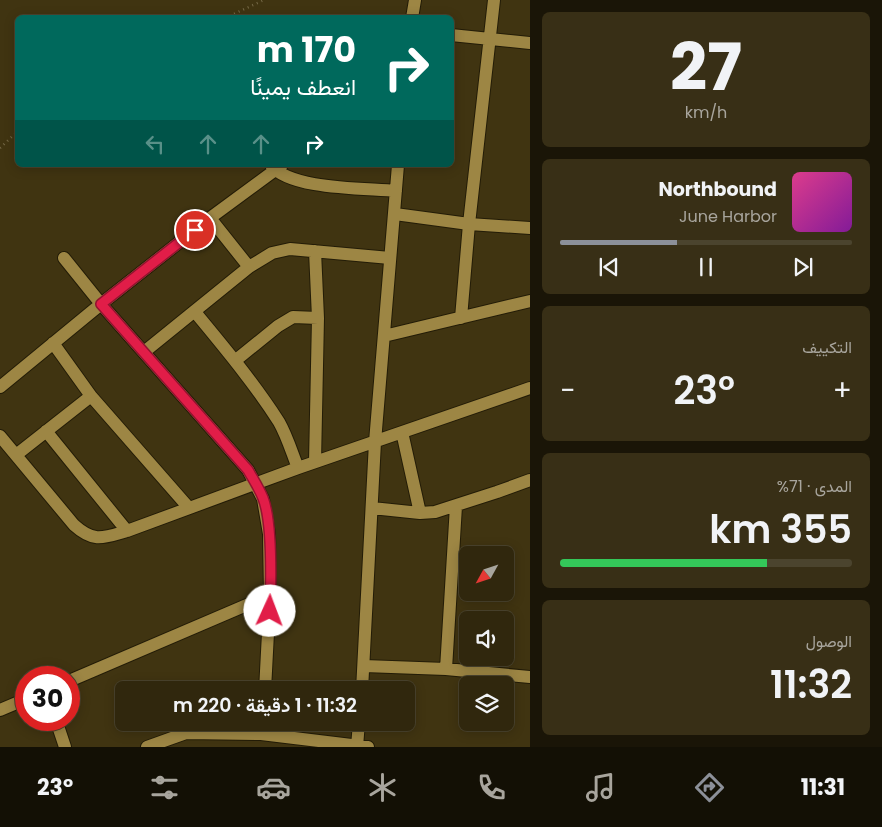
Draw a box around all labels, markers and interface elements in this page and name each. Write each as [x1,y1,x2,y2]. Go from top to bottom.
text: 27 [670,22,742,113]
text: 170 m [257,25,356,74]
icon: right [374,35,439,100]
text: انعطف يمينًا [250,72,356,103]
text: km/h [685,101,727,124]
icon: left [141,130,169,158]
icon: ahead [194,130,222,158]
icon: ahead [247,130,275,158]
icon: right [300,130,328,158]
text: Northbound [658,176,777,203]
text: June Harbor [679,205,777,228]
pin [174,209,216,251]
icon: arrive [181,216,209,244]
icon: previous [595,253,623,281]
icon: pause [692,253,720,281]
icon: next [789,253,817,281]
text: التكييف [802,336,852,359]
text: 23° [673,364,735,417]
text: − [560,371,575,410]
text: + [833,371,852,410]
text: المدى · 71% [777,475,852,498]
text: 355 km [709,503,852,556]
north arrow [459,546,514,601]
map controls [459,546,514,731]
position arrow [243,584,295,636]
button: sound [459,611,514,666]
text: الوصول [806,630,852,653]
text: 11:32 [770,658,852,711]
speed limit sign: 30 [15,666,80,731]
button: layers [459,676,514,731]
text: 11:32 · 1 دقيقة · 220 m [173,692,357,719]
icon: filters [147,770,182,805]
icon: car [256,770,291,805]
icon: climate [365,770,400,805]
icon: phone [474,770,509,805]
icon: music [583,770,618,805]
icon: directions [692,770,727,805]
text: 23° [37,772,73,803]
text: 11:31 [801,772,845,803]

